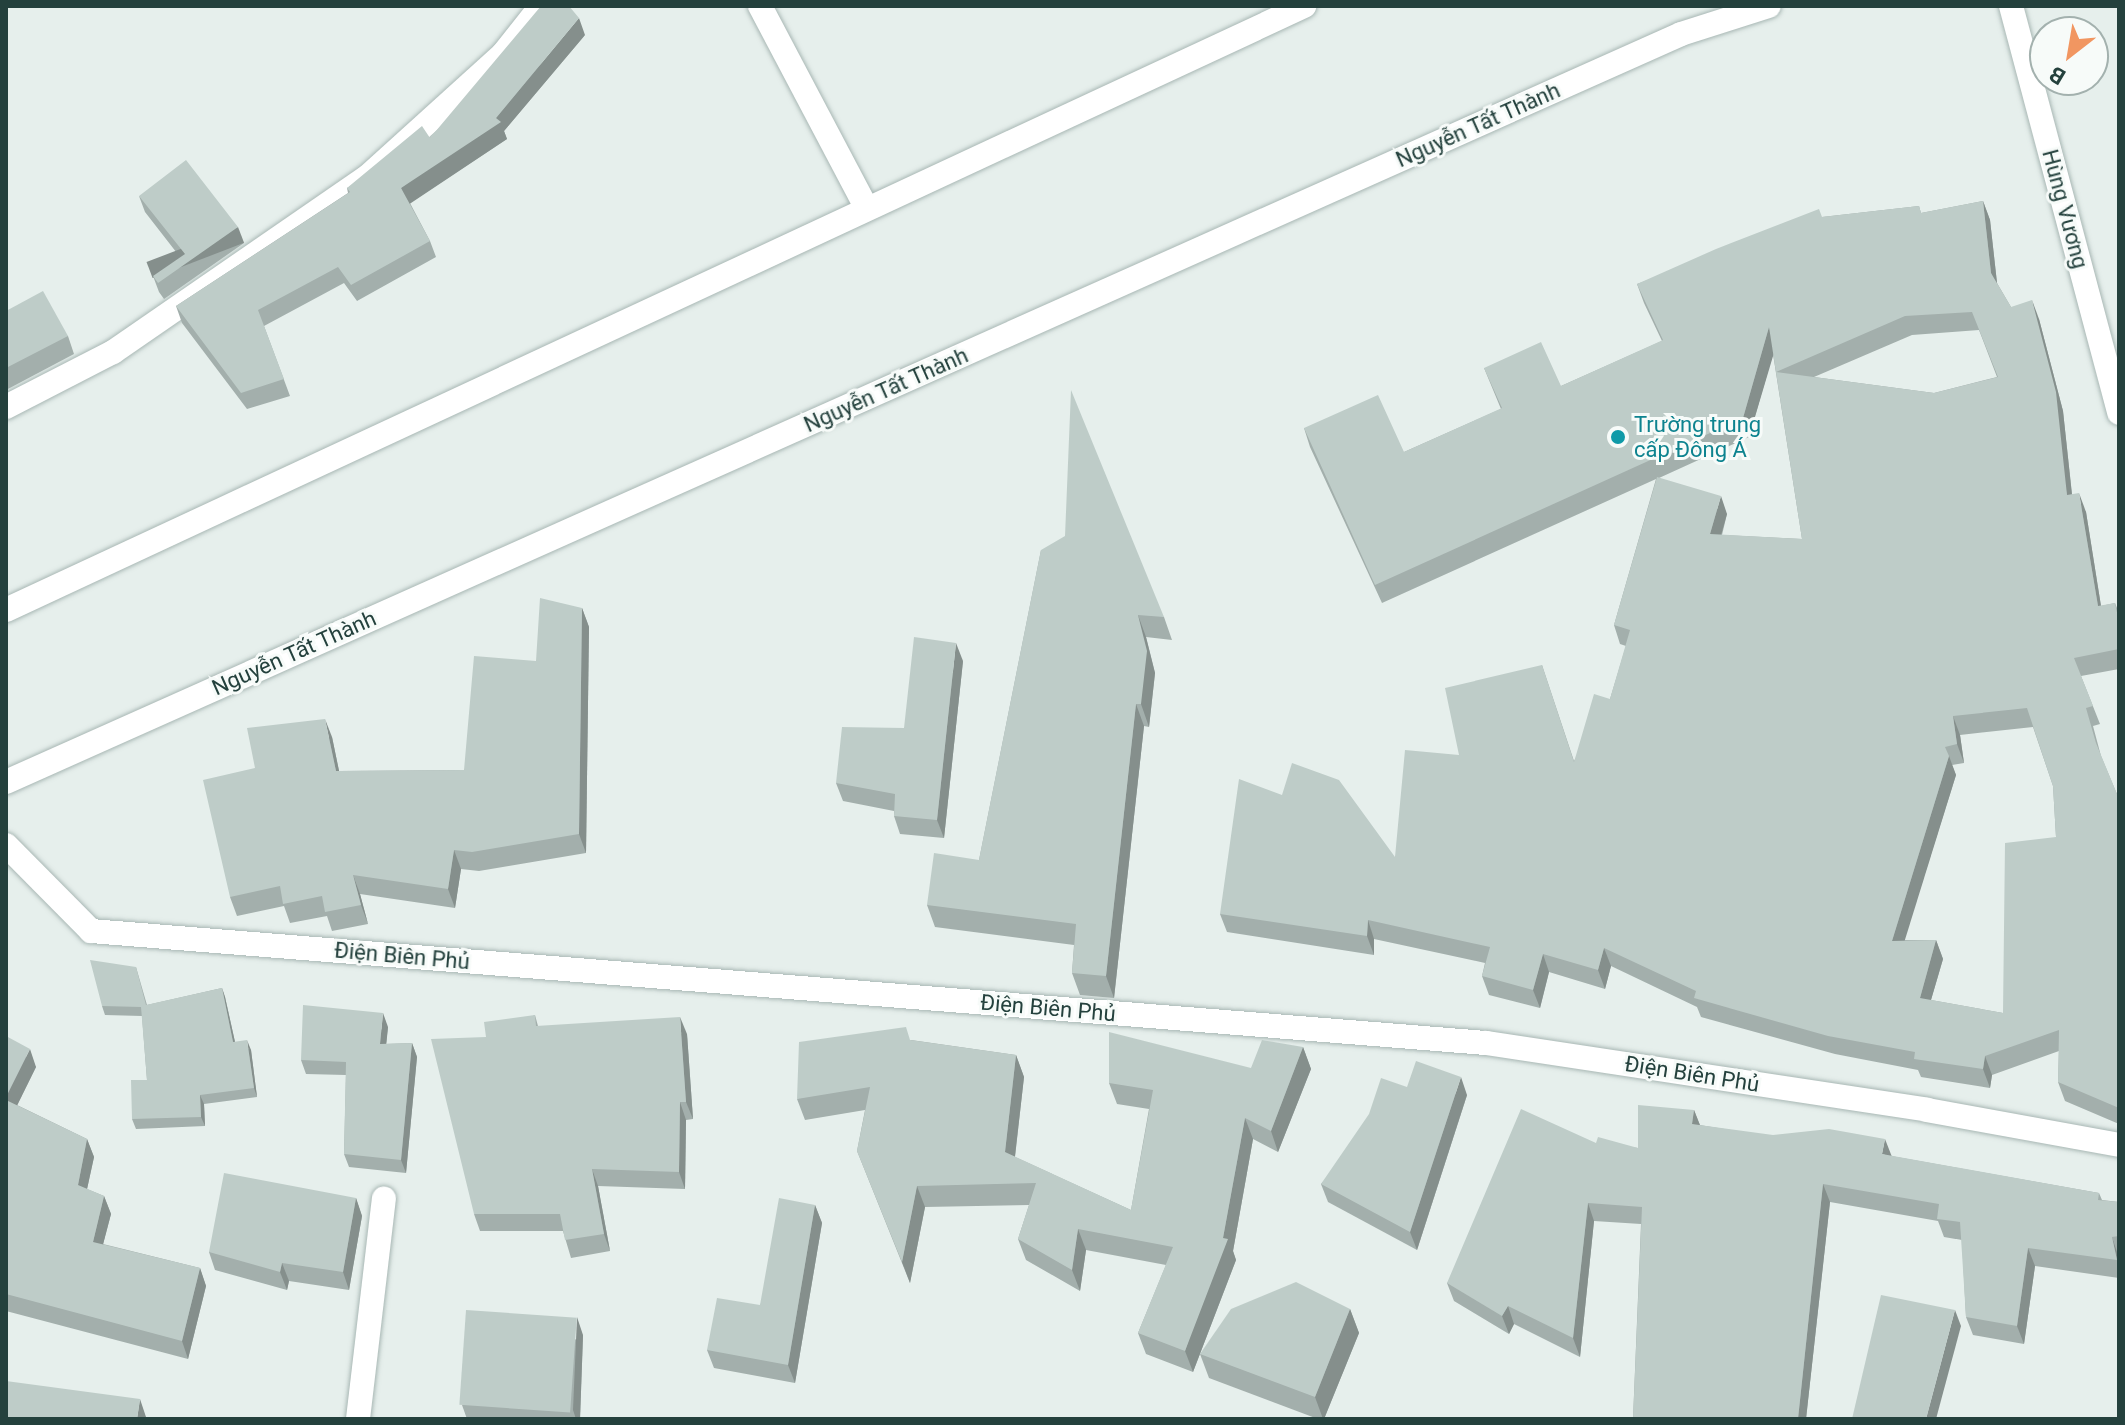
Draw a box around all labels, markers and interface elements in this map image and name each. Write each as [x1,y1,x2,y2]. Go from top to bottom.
north arrow [2029,16,2109,96]
text: B [2045,61,2070,90]
street label: Nguyễn Tất Thành [1391,77,1565,173]
street label: Hùng Vương [2036,147,2094,271]
street label: Nguyễn Tất Thành [799,342,973,438]
place label: Trường trung cấp Đông Á [1634,411,1761,462]
marker: Trường trung cấp Đông Á [1609,428,1627,446]
street label: Nguyễn Tất Thành [207,605,381,701]
street label: Điện Biên Phủ [333,937,471,975]
street label: Điện Biên Phủ [979,989,1117,1027]
street label: Điện Biên Phủ [1623,1050,1761,1098]

